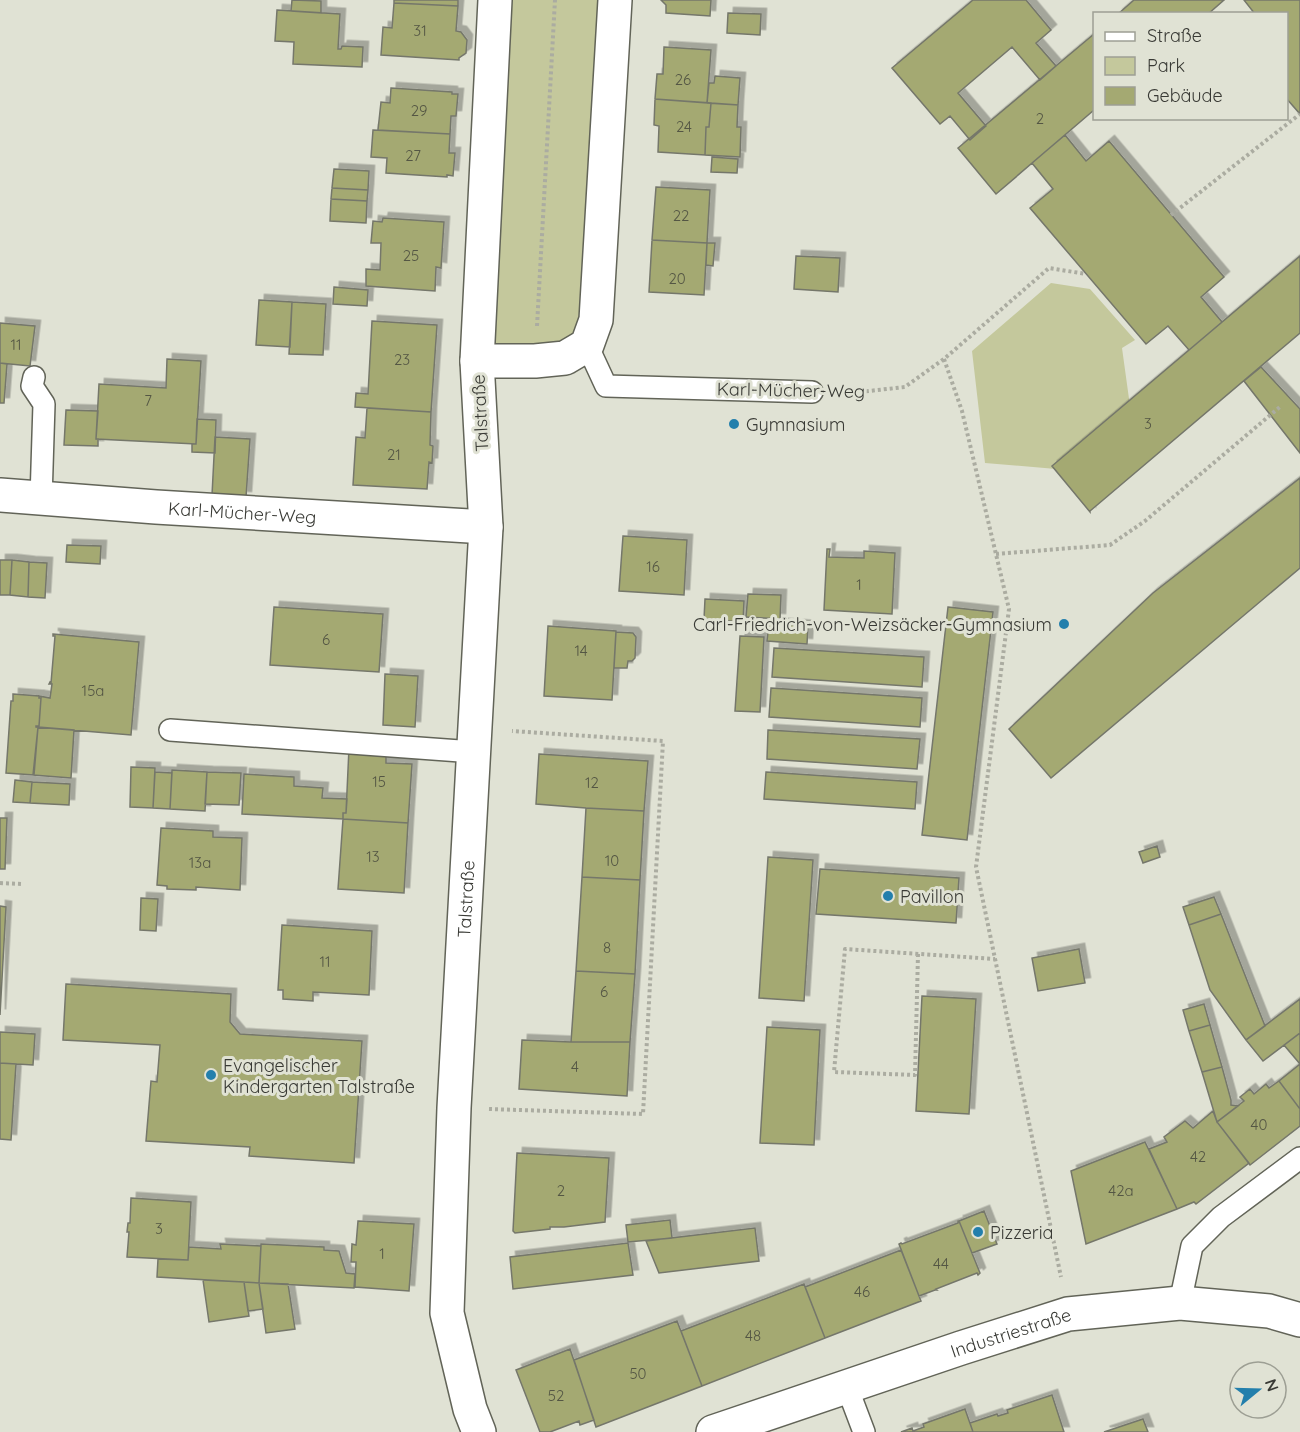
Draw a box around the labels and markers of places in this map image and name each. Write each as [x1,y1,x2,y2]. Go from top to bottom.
place label: Gymnasium [746,413,845,436]
marker: Gymnasium [727,417,741,431]
place label: Carl-Friedrich-von-Weizsäcker-Gymnasium [693,613,1052,636]
marker: Carl-Friedrich-von-Weizsäcker-Gymnasium [1057,617,1071,631]
place label: Pavillon [900,885,964,908]
marker: Pavillon [881,889,895,903]
place label: Evangelischer Kindergarten Talstraße [223,1054,415,1098]
marker: Evangelischer Kindergarten Talstraße [204,1068,218,1082]
place label: Pizzeria [990,1221,1054,1244]
marker: Pizzeria [971,1225,985,1239]

